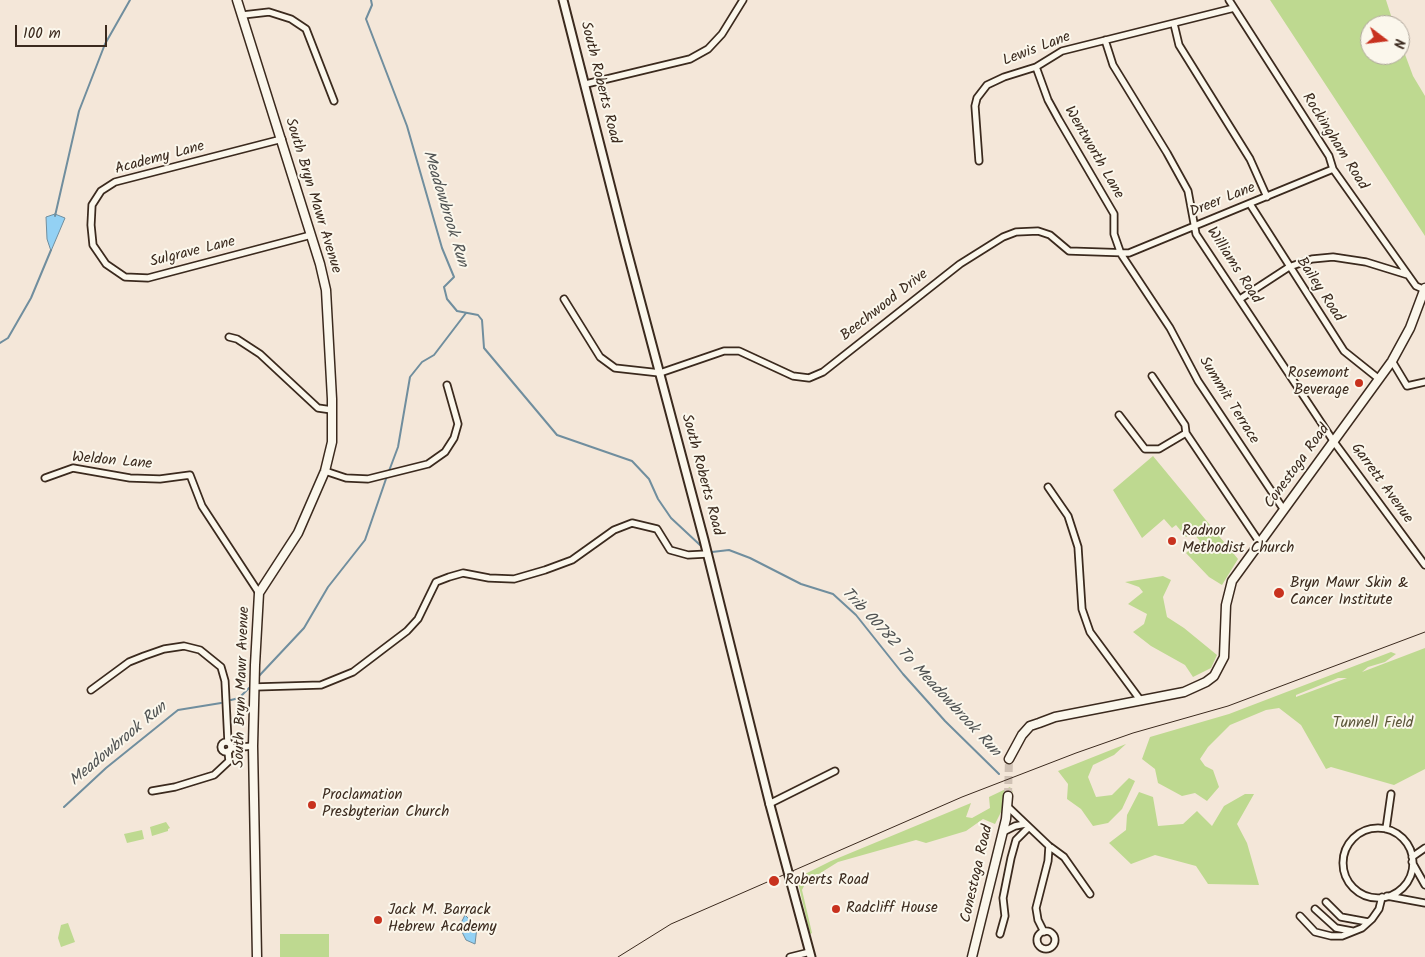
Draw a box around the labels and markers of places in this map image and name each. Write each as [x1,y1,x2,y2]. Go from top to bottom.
place label: Rosemont Beverage [1288,365,1349,400]
marker: Rosemont Beverage [1353,377,1365,389]
place label: Radnor Methodist Church [1182,523,1294,558]
marker: Radnor Methodist Church [1166,535,1178,547]
place label: Bryn Mawr Skin & Cancer Institute [1290,575,1409,610]
marker: Bryn Mawr Skin & Cancer Institute [1272,586,1286,600]
place label: Proclamation Presbyterian Church [322,787,449,822]
marker: Proclamation Presbyterian Church [306,799,318,811]
place label: Roberts Road [785,872,868,890]
marker: Roberts Road [767,874,781,888]
place label: Radcliff House [846,900,938,918]
place label: Jack M. Barrack Hebrew Academy [388,902,497,937]
marker: Radcliff House [830,903,842,915]
marker: Jack M. Barrack Hebrew Academy [372,914,384,926]

